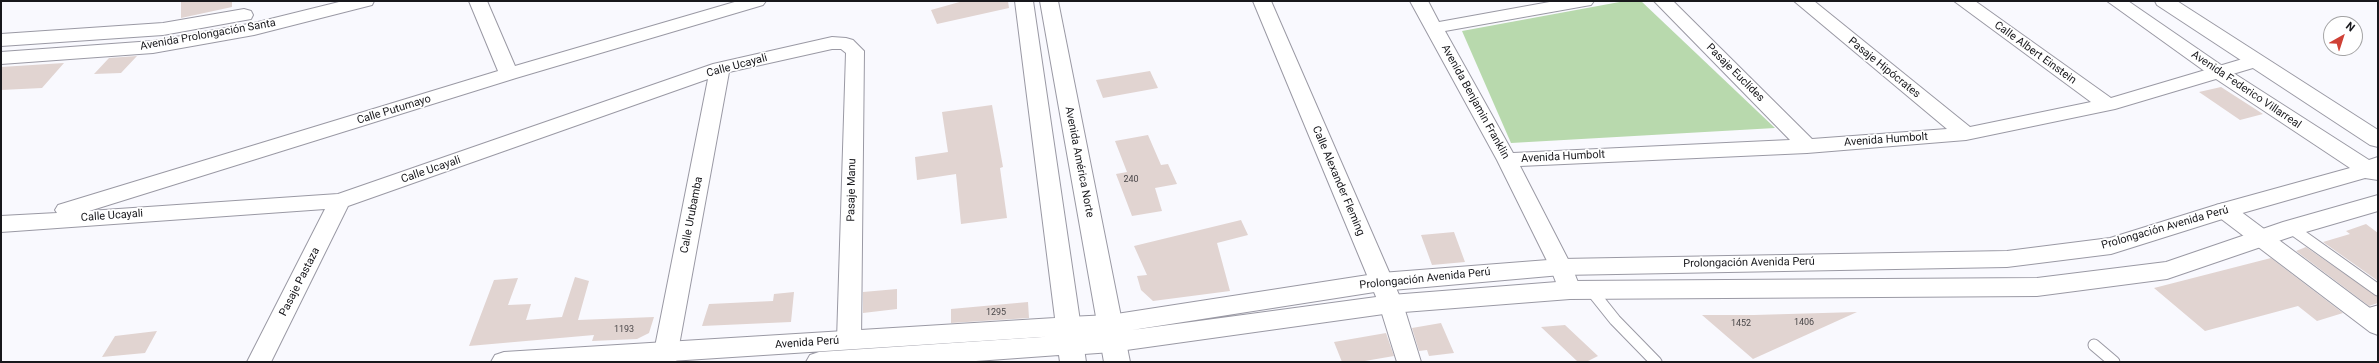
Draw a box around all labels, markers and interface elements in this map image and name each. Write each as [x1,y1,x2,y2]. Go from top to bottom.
north arrow [2323,16,2363,56]
street label: Avenida Prolongación Santa [139,17,277,53]
street label: Calle Albert Einstein [1991,19,2079,87]
text: N [2343,20,2357,35]
street label: Pasaje Hipócrates [1845,35,1923,101]
street label: Pasaje Euclides [1703,41,1767,105]
street label: Avenida Benjamin Franklin [1438,43,1512,161]
street label: Avenida Federico Villarreal [2189,48,2303,132]
street label: Calle Ucayali [705,52,769,80]
street label: Calle Putumayo [355,92,433,128]
street label: Avenida América Norte [1062,105,1096,219]
street label: Calle Alexander Fleming [1309,124,1367,238]
street label: Avenida Humbolt [1844,130,1928,150]
street label: Avenida Humbolt [1521,148,1605,166]
street label: Calle Ucayali [399,154,463,186]
street label: Pasaje Manu [845,158,859,222]
street label: Calle Urubamba [678,175,706,255]
house number: 240 [1123,175,1139,185]
street label: Prolongación Avenida Perú [2100,204,2230,252]
street label: Calle Ucayali [80,207,144,225]
street label: Pasaje Pastaza [277,245,323,319]
street label: Prolongación Avenida Perú [1683,255,1815,271]
street label: Prolongación Avenida Perú [1359,266,1491,292]
house number: 1295 [986,308,1006,318]
house number: 1406 [1794,318,1814,328]
house number: 1452 [1731,319,1751,329]
house number: 1193 [614,325,634,335]
street label: Avenida Perú [775,334,839,352]

